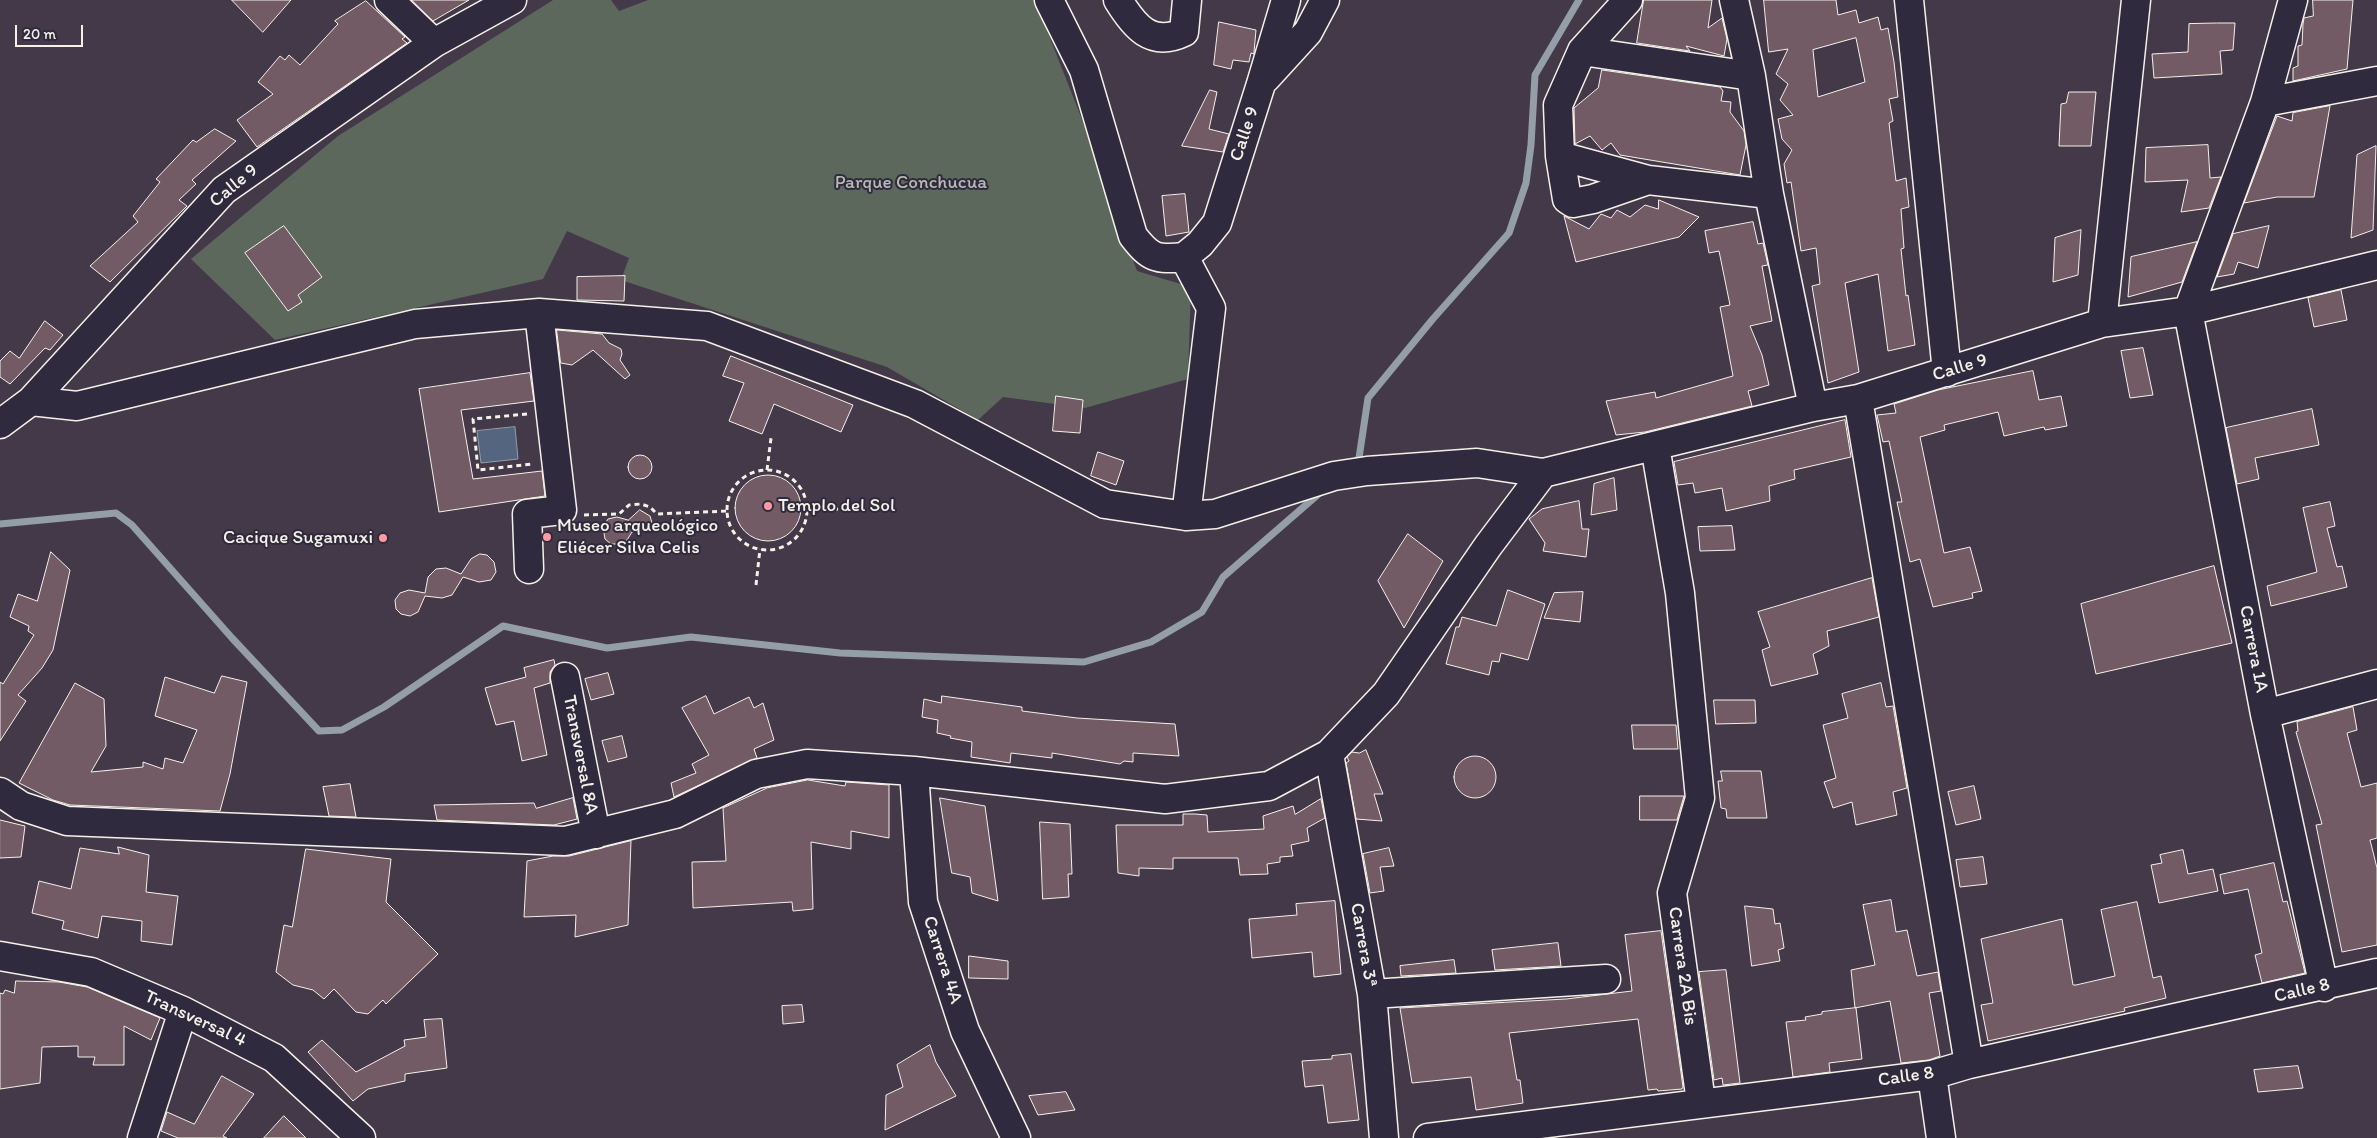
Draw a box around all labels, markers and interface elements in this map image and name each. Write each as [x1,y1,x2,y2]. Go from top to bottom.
scale bar [18,15,85,47]
text: 20 m [23,25,56,43]
street label: Calle 9 [1225,104,1265,164]
street label: Calle 9 [205,159,263,213]
park label: Parque Conchucua [835,172,987,194]
street label: Calle 9 [1930,349,1990,387]
place label: Templo del Sol [778,495,895,517]
marker: Templo del Sol [762,500,774,512]
place label: Museo arqueológico Eliécer Silva Celis [557,515,718,559]
place label: Cacique Sugamuxi [223,527,373,549]
marker: Museo arqueológico Eliécer Silva Celis [541,531,553,543]
marker: Cacique Sugamuxi [377,532,389,544]
street label: Carrera 1A [2233,603,2273,695]
street label: Transversal 8A [557,693,603,817]
street label: Carrera 3ª [1344,901,1382,989]
street label: Carrera 2A Bis [1662,905,1702,1027]
street label: Carrera 4A [917,913,967,1007]
street label: Calle 8 [2272,974,2332,1008]
street label: Transversal 4 [140,985,250,1053]
street label: Calle 8 [1876,1062,1936,1092]

